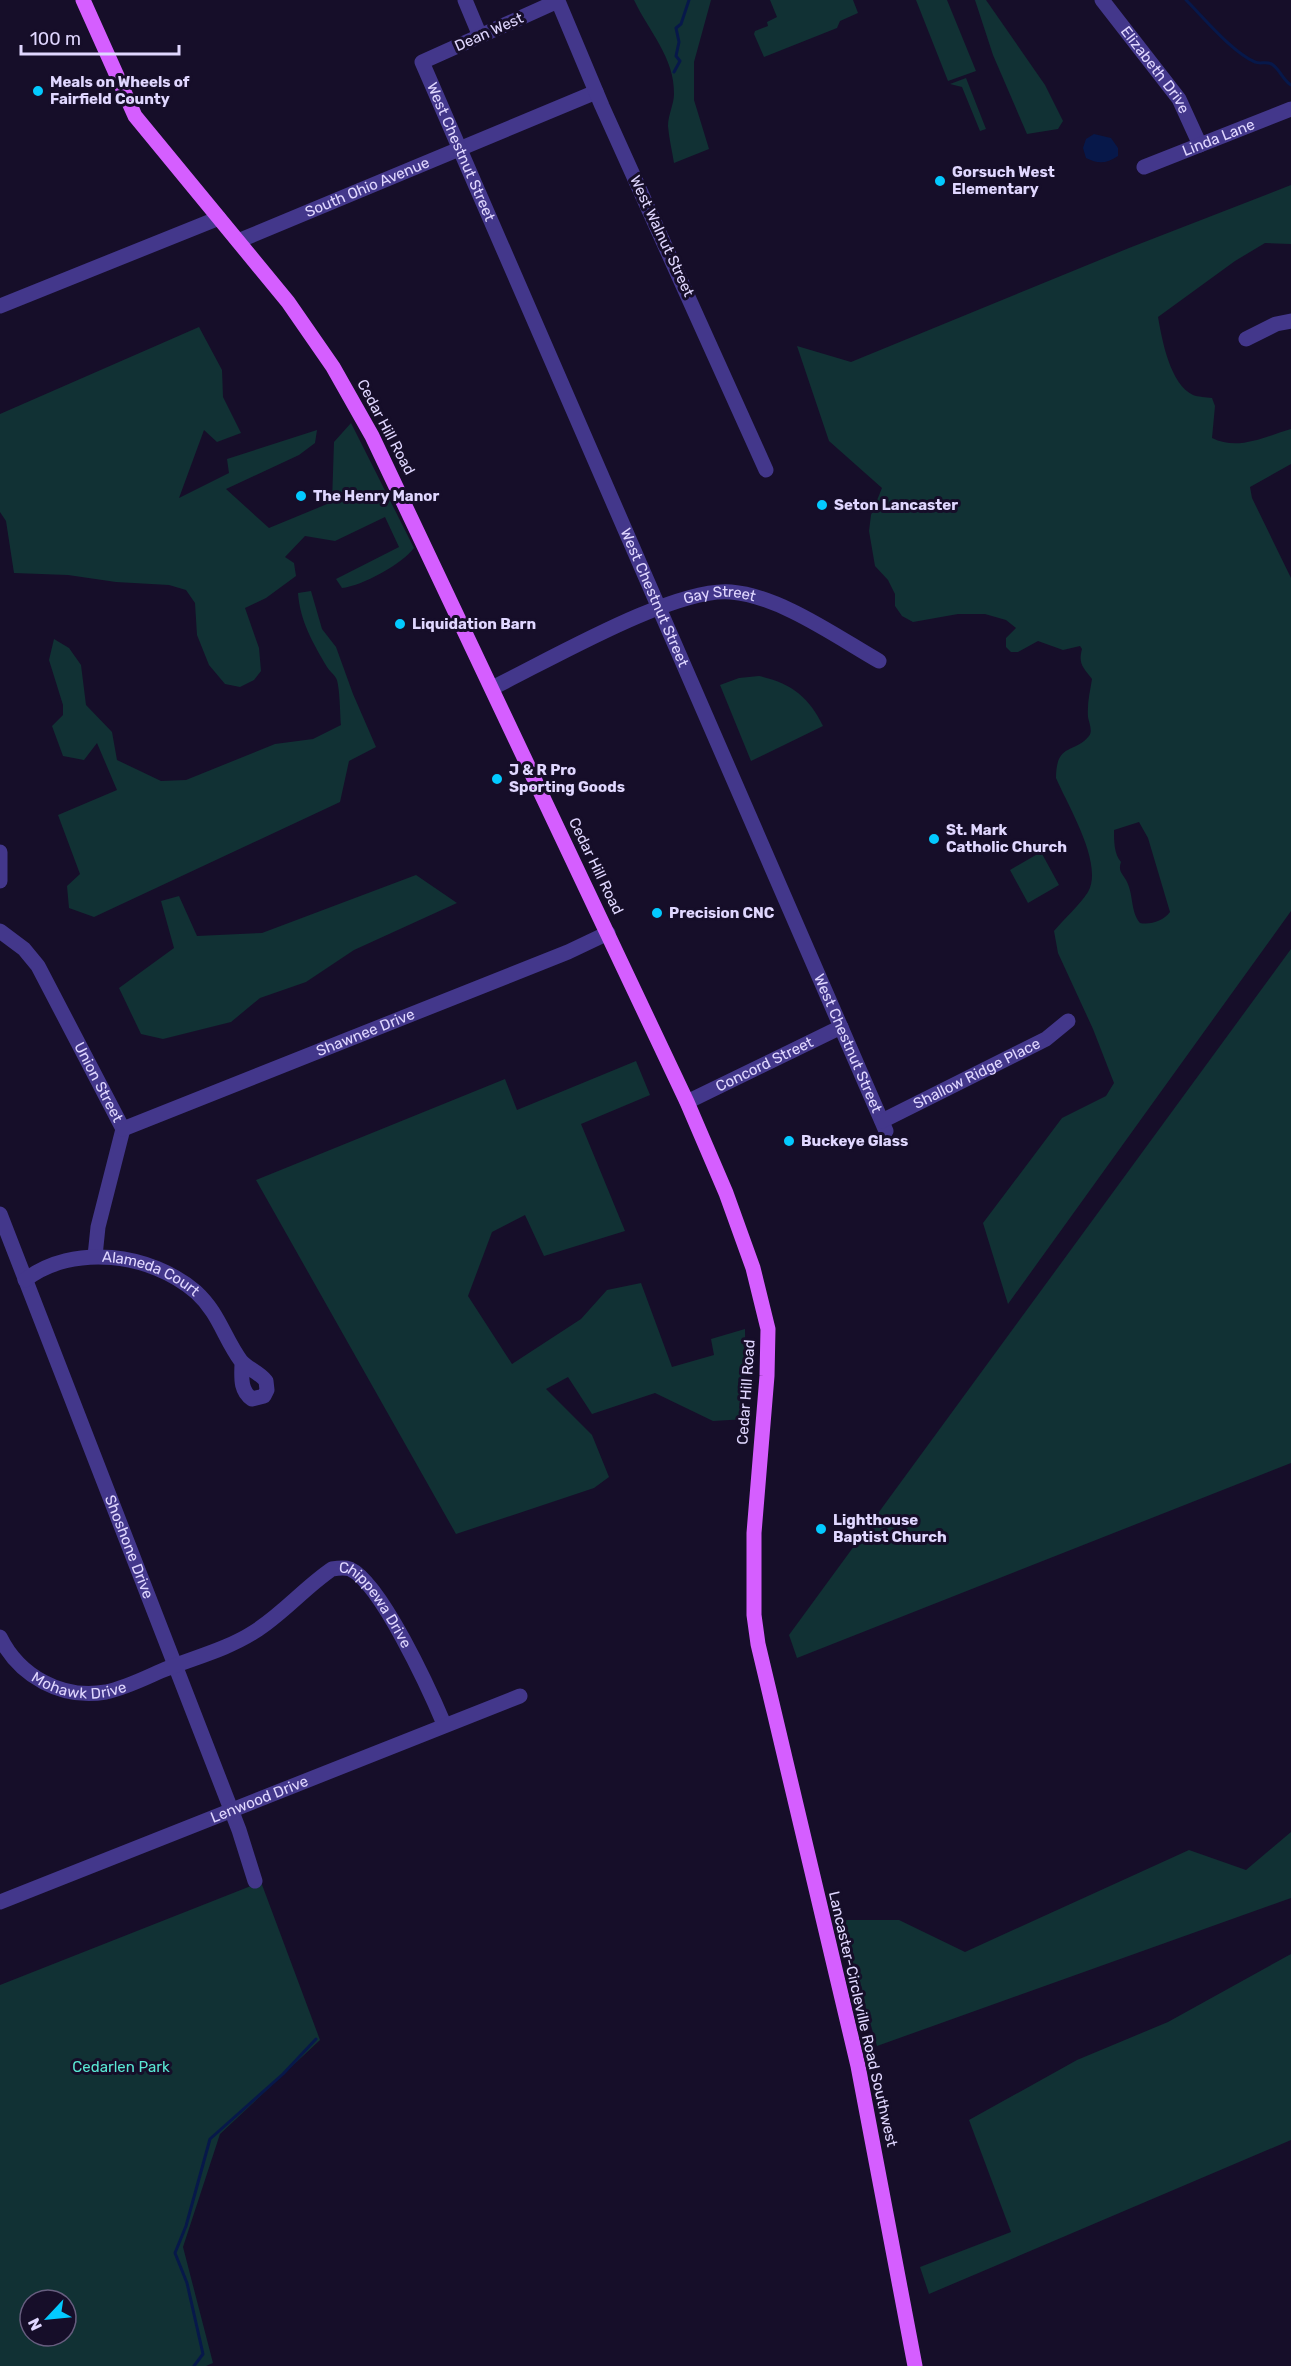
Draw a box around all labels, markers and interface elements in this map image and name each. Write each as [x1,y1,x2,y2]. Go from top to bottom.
street label: Dean West [452,9,526,55]
scale bar [21,18,178,56]
street label: Elizabeth Drive [1117,23,1193,116]
text: 100 m [30,28,81,50]
place label: Meals on Wheels of Fairfield County [50,73,190,108]
street label: West Chestnut Street [423,80,499,224]
marker: Meals on Wheels of Fairfield County [31,84,45,98]
street label: Linda Lane [1180,115,1257,160]
street label: South Ohio Avenue [302,153,432,221]
place label: Gorsuch West Elementary [952,163,1055,198]
street label: West Walnut Street [626,173,698,300]
marker: Gorsuch West Elementary [933,174,947,188]
street label: Cedar Hill Road [353,376,419,478]
place label: The Henry Manor [313,487,439,505]
marker: The Henry Manor [294,489,308,503]
place label: Seton Lancaster [834,496,958,514]
marker: Seton Lancaster [815,498,829,512]
street label: West Chestnut Street [616,525,693,670]
street label: Gay Street [681,583,758,608]
place label: Liquidation Barn [412,615,536,633]
marker: Liquidation Barn [393,617,407,631]
place label: J & R Pro Sporting Goods [509,761,625,796]
marker: J & R Pro Sporting Goods [490,772,504,786]
street label: Cedar Hill Road [565,815,627,917]
place label: St. Mark Catholic Church [946,821,1067,856]
marker: St. Mark Catholic Church [927,832,941,846]
place label: Precision CNC [669,904,775,922]
marker: Precision CNC [650,906,664,920]
street label: West Chestnut Street [810,971,886,1116]
street label: Shawnee Drive [314,1005,417,1060]
street label: Concord Street [713,1033,816,1096]
street label: Shallow Ridge Place [910,1034,1043,1113]
street label: Union Street [70,1039,127,1125]
place label: Buckeye Glass [801,1132,908,1150]
marker: Buckeye Glass [782,1134,796,1148]
street label: Alameda Court [102,1248,203,1300]
street label: Cedar Hill Road [733,1339,759,1445]
street label: Shoshone Drive [101,1492,157,1601]
place label: Lighthouse Baptist Church [833,1511,947,1546]
marker: Lighthouse Baptist Church [814,1522,828,1536]
street label: Chippewa Drive [339,1559,415,1651]
street label: Mohawk Drive [28,1668,129,1703]
street label: Lenwood Drive [208,1772,311,1827]
street label: Lancaster-Circleville Road Southwest [825,1889,901,2149]
park label: Cedarlen Park [72,2058,170,2076]
north arrow [18,2288,78,2348]
text: N [24,2315,46,2334]

